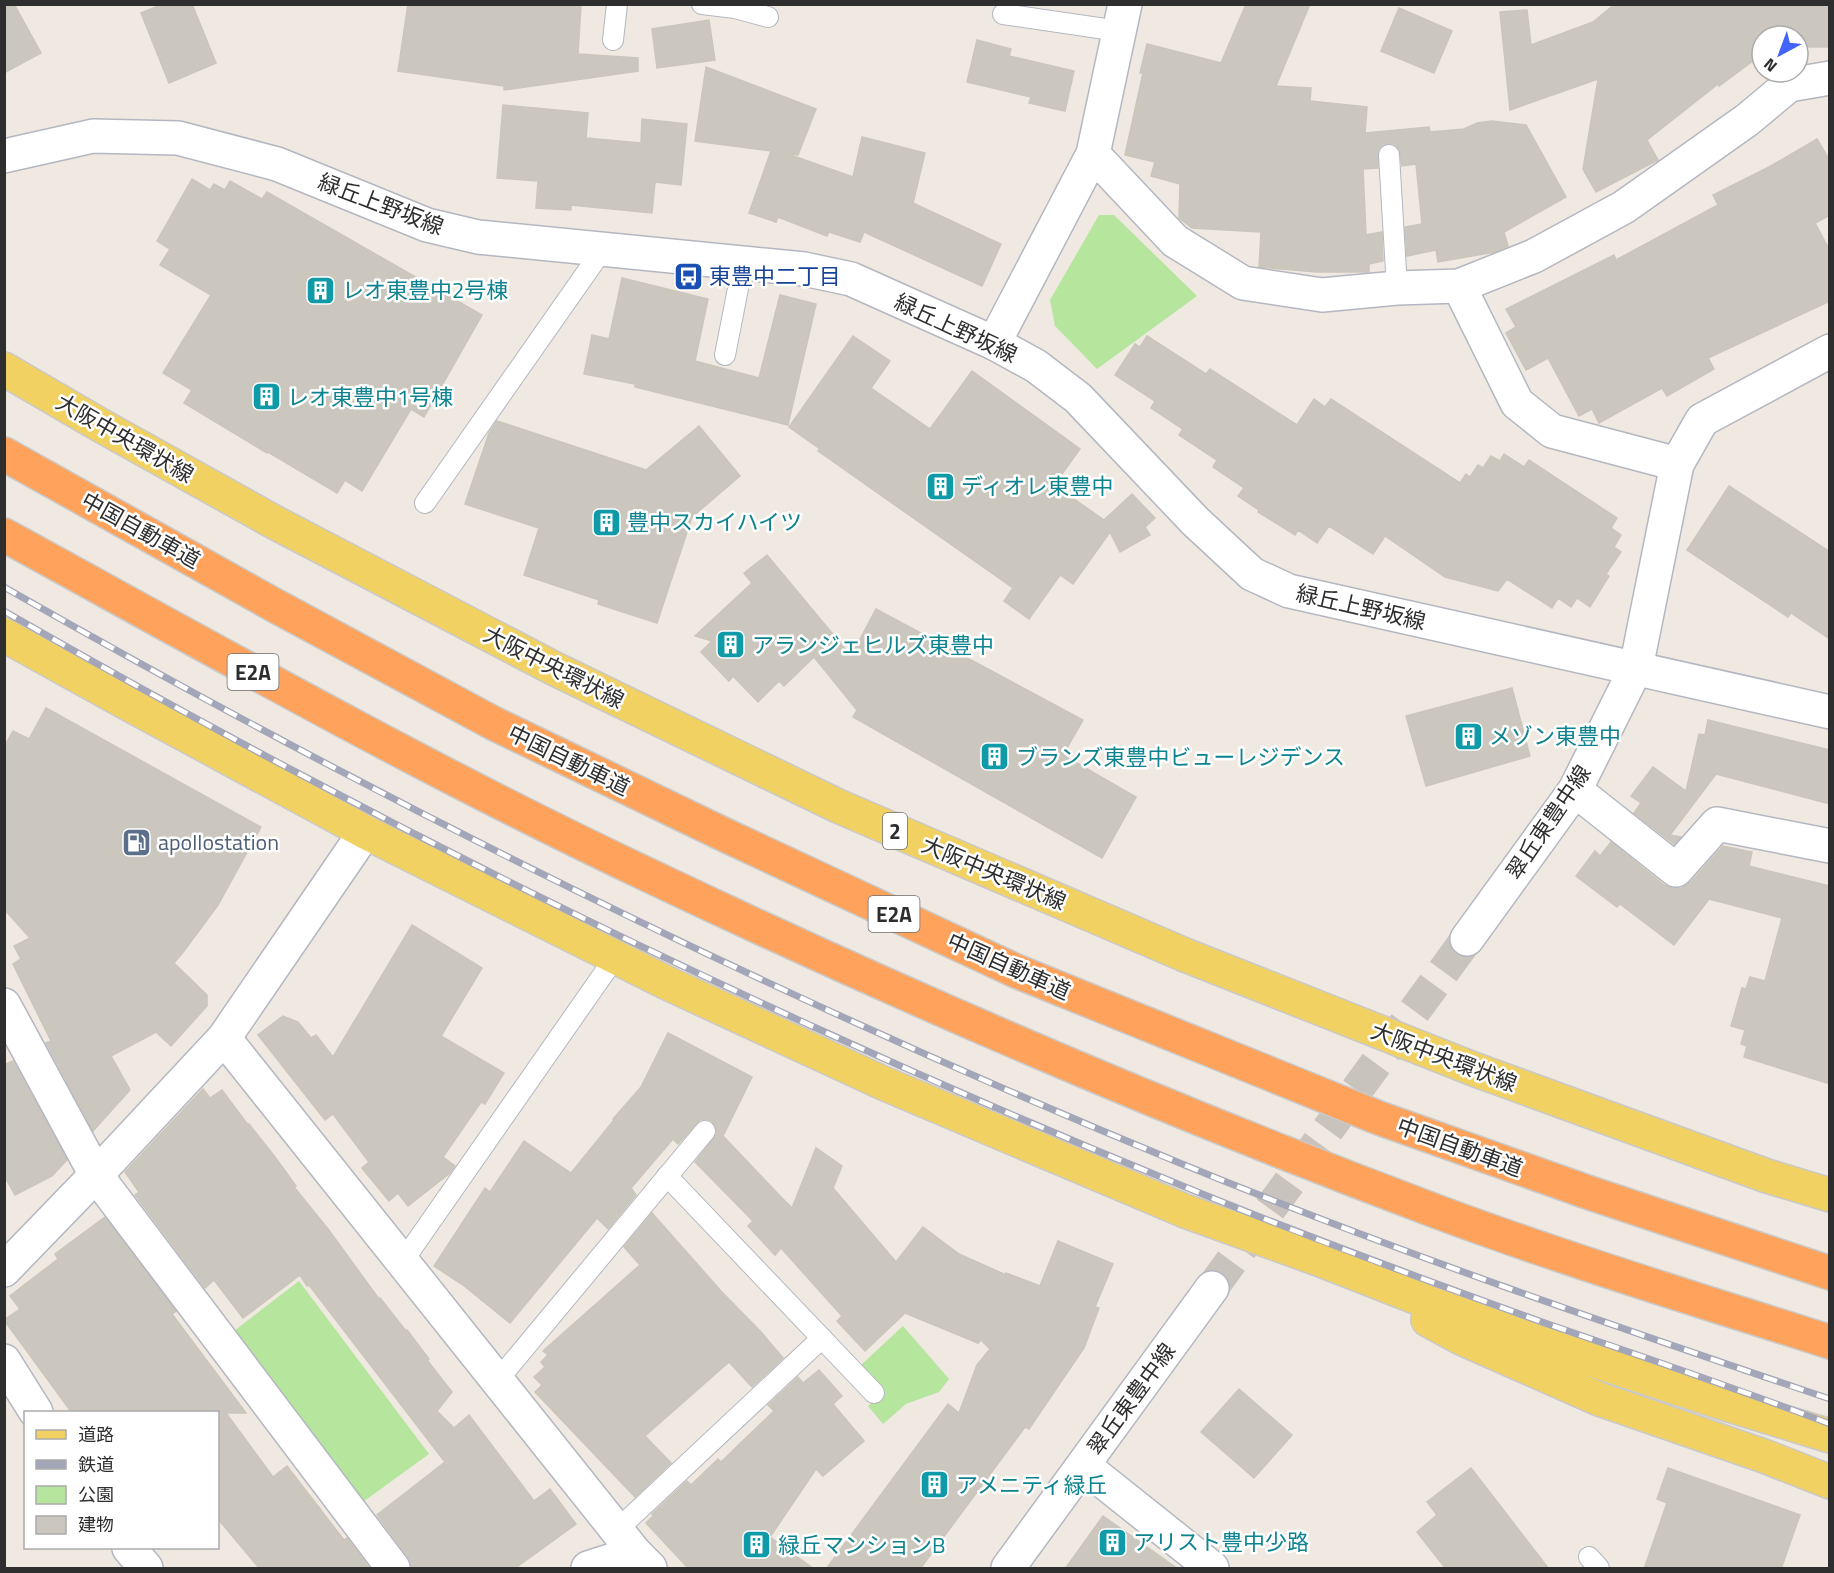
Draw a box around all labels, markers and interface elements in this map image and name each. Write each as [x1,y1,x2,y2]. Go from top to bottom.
north arrow [1750,24,1810,84]
text: N [1758,53,1782,78]
street label: 緑丘上野坂線 [313,164,449,244]
place label: 東豊中二丁目 [709,259,841,293]
bus stop icon: 東豊中二丁目 [672,260,704,292]
place label: レオ東豊中2号棟 [342,273,508,307]
building icon: レオ東豊中2号棟 [305,274,337,306]
street label: 緑丘上野坂線 [889,285,1023,371]
place label: レオ東豊中1号棟 [287,380,453,414]
building icon: レオ東豊中1号棟 [250,381,282,413]
street label: 大阪中央環状線 [50,385,200,491]
place label: ディオレ東豊中 [961,469,1113,503]
building icon: ディオレ東豊中 [924,470,956,502]
street label: 中国自動車道 [75,483,207,577]
place label: 豊中スカイハイツ [627,505,802,539]
building icon: 豊中スカイハイツ [590,506,622,538]
street label: 緑丘上野坂線 [1293,576,1429,638]
street label: 大阪中央環状線 [478,617,630,717]
place label: アランジェヒルズ東豊中 [752,628,994,662]
building icon: アランジェヒルズ東豊中 [715,629,747,661]
road number: E2A [228,654,278,690]
street label: 中国自動車道 [502,716,636,804]
place label: メゾン東豊中 [1489,719,1621,753]
building icon: メゾン東豊中 [1452,720,1484,752]
place label: ブランズ東豊中ビューレジデンス [1016,740,1345,774]
building icon: ブランズ東豊中ビューレジデンス [979,741,1011,773]
street label: 翠丘東豊中線 [1497,758,1599,886]
road number: 2 [883,813,907,849]
place label: apollostation [158,825,279,859]
fuel station icon: apollostation [121,826,153,858]
street label: 大阪中央環状線 [916,827,1072,919]
road number: E2A [868,896,920,932]
street label: 中国自動車道 [942,924,1076,1008]
street label: 大阪中央環状線 [1366,1014,1522,1100]
street label: 中国自動車道 [1392,1108,1528,1186]
street label: 翠丘東豊中線 [1078,1336,1184,1462]
legend [24,1411,219,1549]
text: 道路 [78,1421,114,1448]
text: 鉄道 [78,1451,114,1478]
place label: アメニティ緑丘 [956,1468,1108,1502]
building icon: アメニティ緑丘 [919,1469,951,1501]
text: 公園 [78,1481,114,1508]
text: 建物 [78,1511,114,1538]
place label: アリスト豊中少路 [1133,1525,1309,1559]
building icon: アリスト豊中少路 [1096,1526,1128,1558]
place label: 緑丘マンションB [778,1528,946,1562]
building icon: 緑丘マンションB [741,1529,773,1561]

